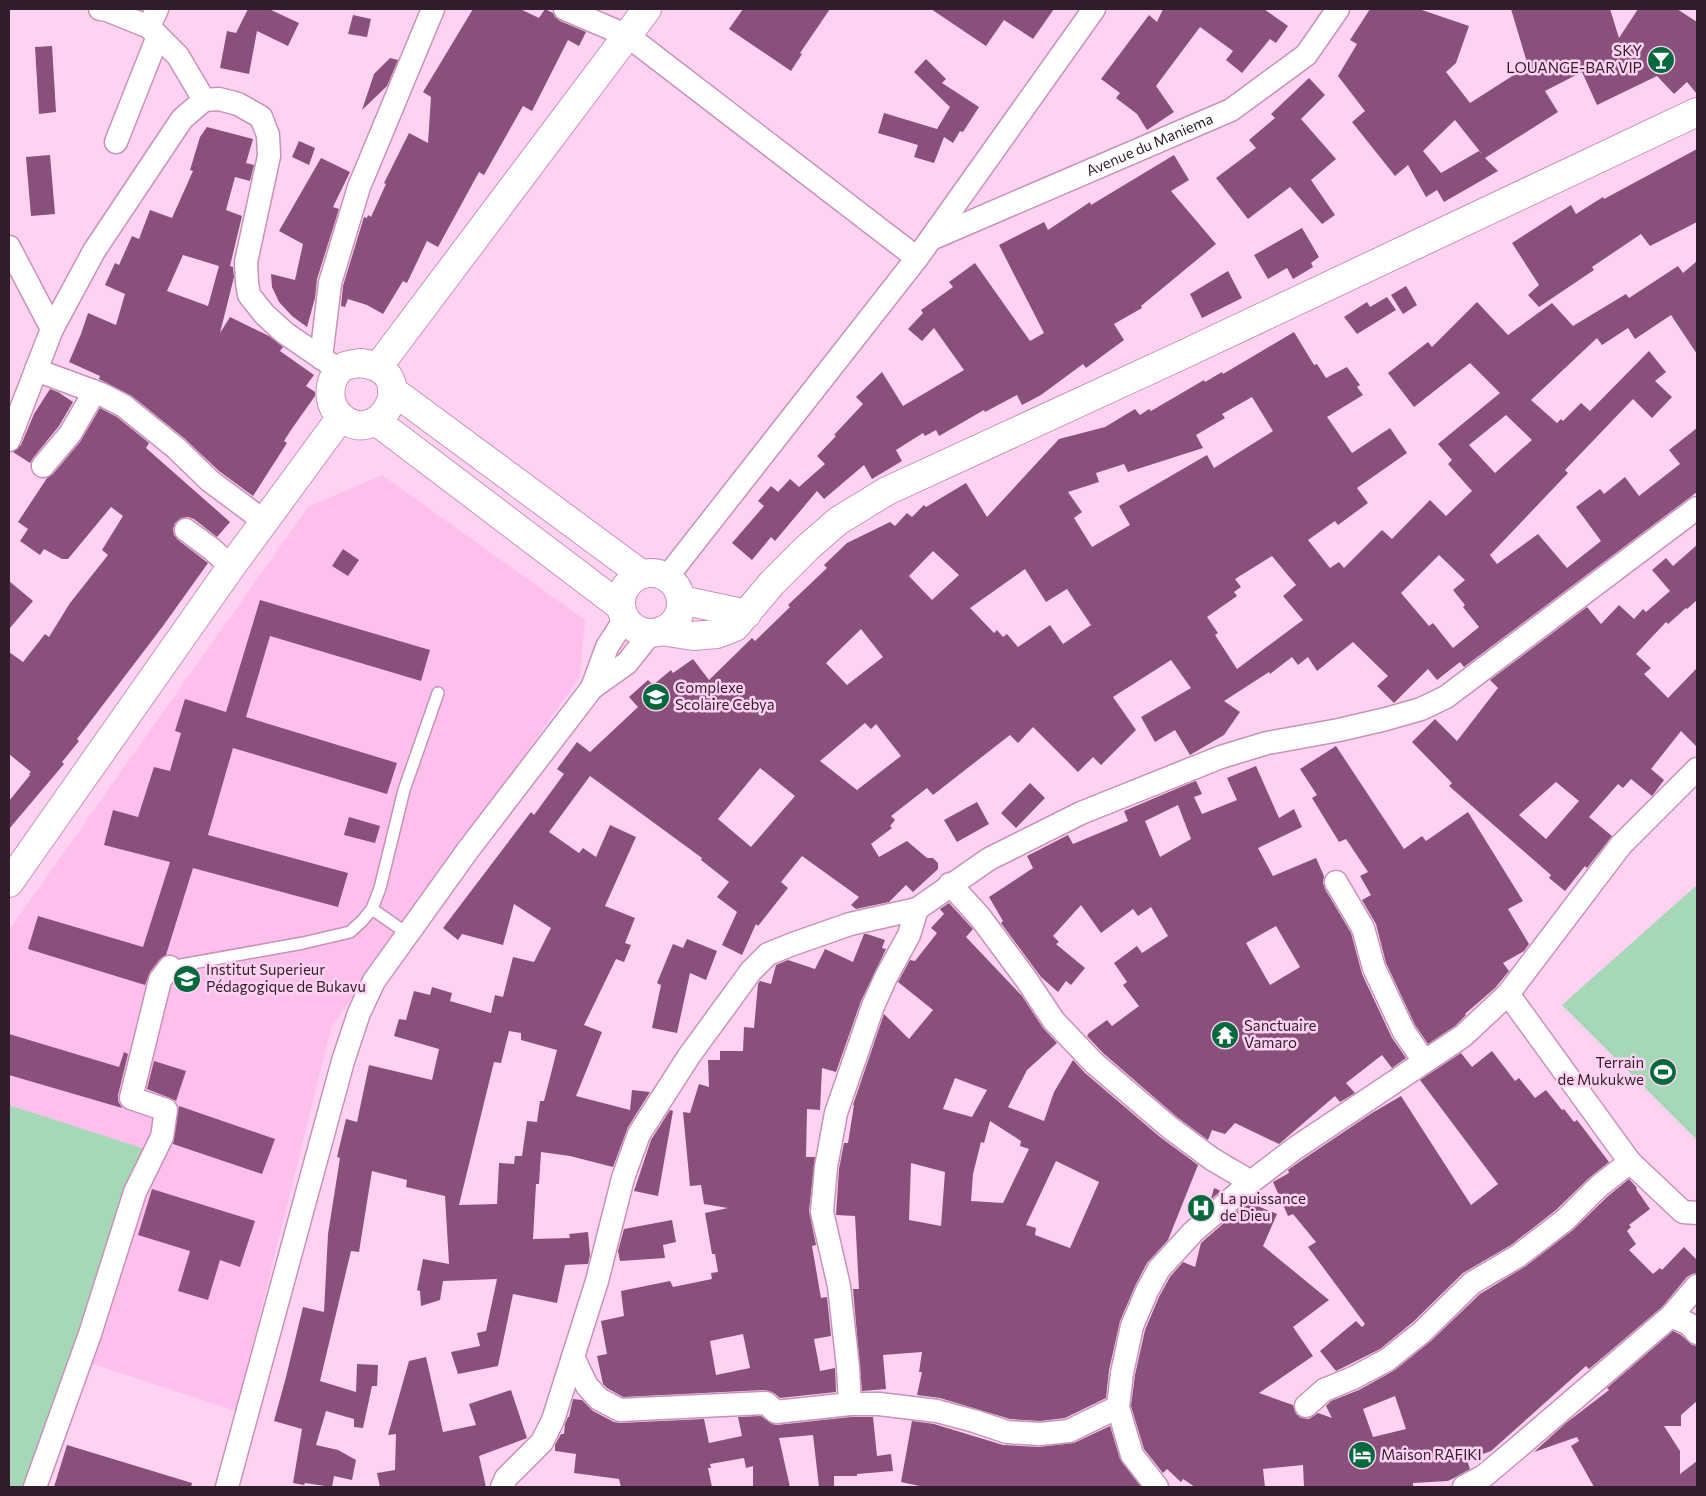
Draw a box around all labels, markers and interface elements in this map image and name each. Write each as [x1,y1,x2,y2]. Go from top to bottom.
place label: SKY LOUANGE-BAR VIP [1506,41,1642,76]
bar icon: SKY LOUANGE-BAR VIP [1646,45,1676,75]
street label: Avenue du Maniema [1083,109,1215,179]
place label: Complexe Scolaire Cebya [675,678,775,713]
school or university icon: Complexe Scolaire Cebya [641,682,671,712]
place label: Institut Superieur Pédagogique de Bukavu [206,960,366,995]
school or university icon: Institut Superieur Pédagogique de Bukavu [172,964,202,994]
place label: Sanctuaire Vamaro [1244,1016,1317,1051]
temple icon: Sanctuaire Vamaro [1210,1020,1240,1050]
place label: Terrain de Mukukwe [1558,1053,1644,1088]
sports icon: Terrain de Mukukwe [1648,1057,1678,1087]
place label: La puissance de Dieu [1220,1189,1306,1224]
hospital icon: La puissance de Dieu [1186,1193,1216,1223]
hotel icon: Maison RAFIKI [1347,1440,1377,1470]
place label: Maison RAFIKI [1381,1445,1482,1463]

